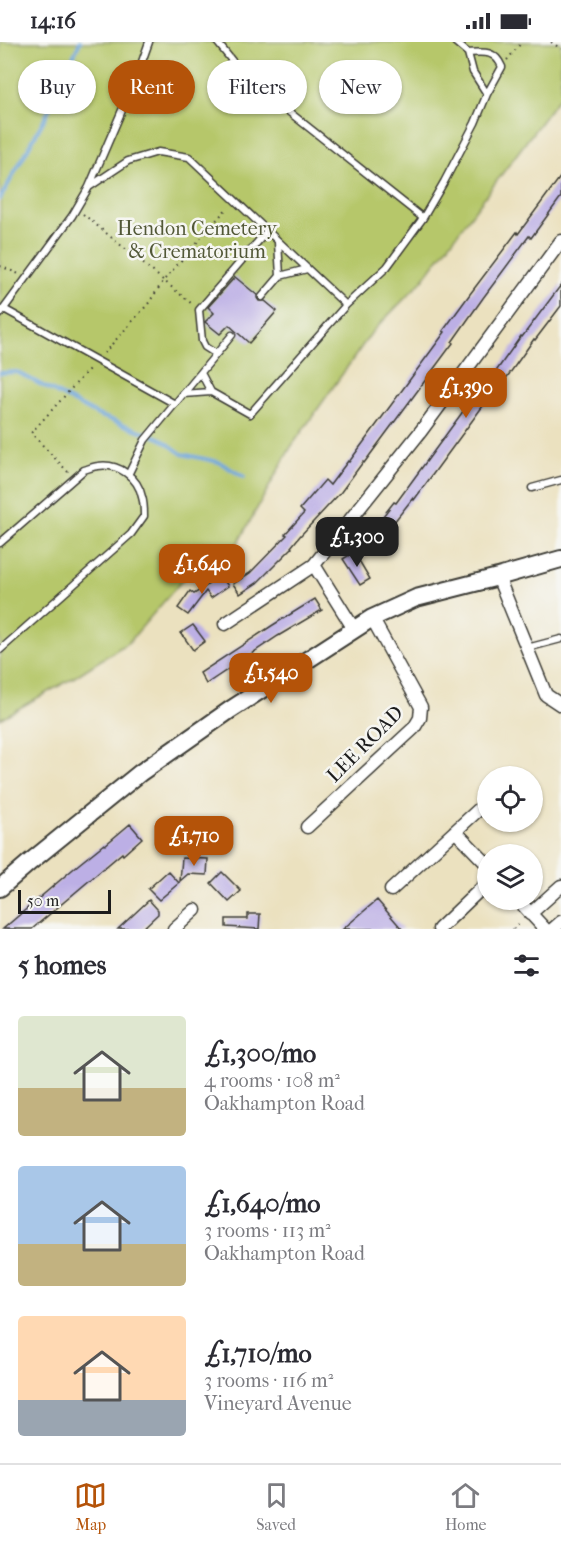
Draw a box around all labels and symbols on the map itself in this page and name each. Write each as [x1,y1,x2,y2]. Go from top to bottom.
park label: Hendon Cemetery & Crematorium [117,217,278,263]
pin: £1,390 [417,368,515,419]
pin: £1,300 [308,517,406,568]
pin: £1,640 [153,544,251,595]
pin: £1,540 [222,653,320,704]
street label: LEE ROAD [322,701,408,787]
pin: £1,710 [145,816,243,867]
scale bar [18,887,111,914]

